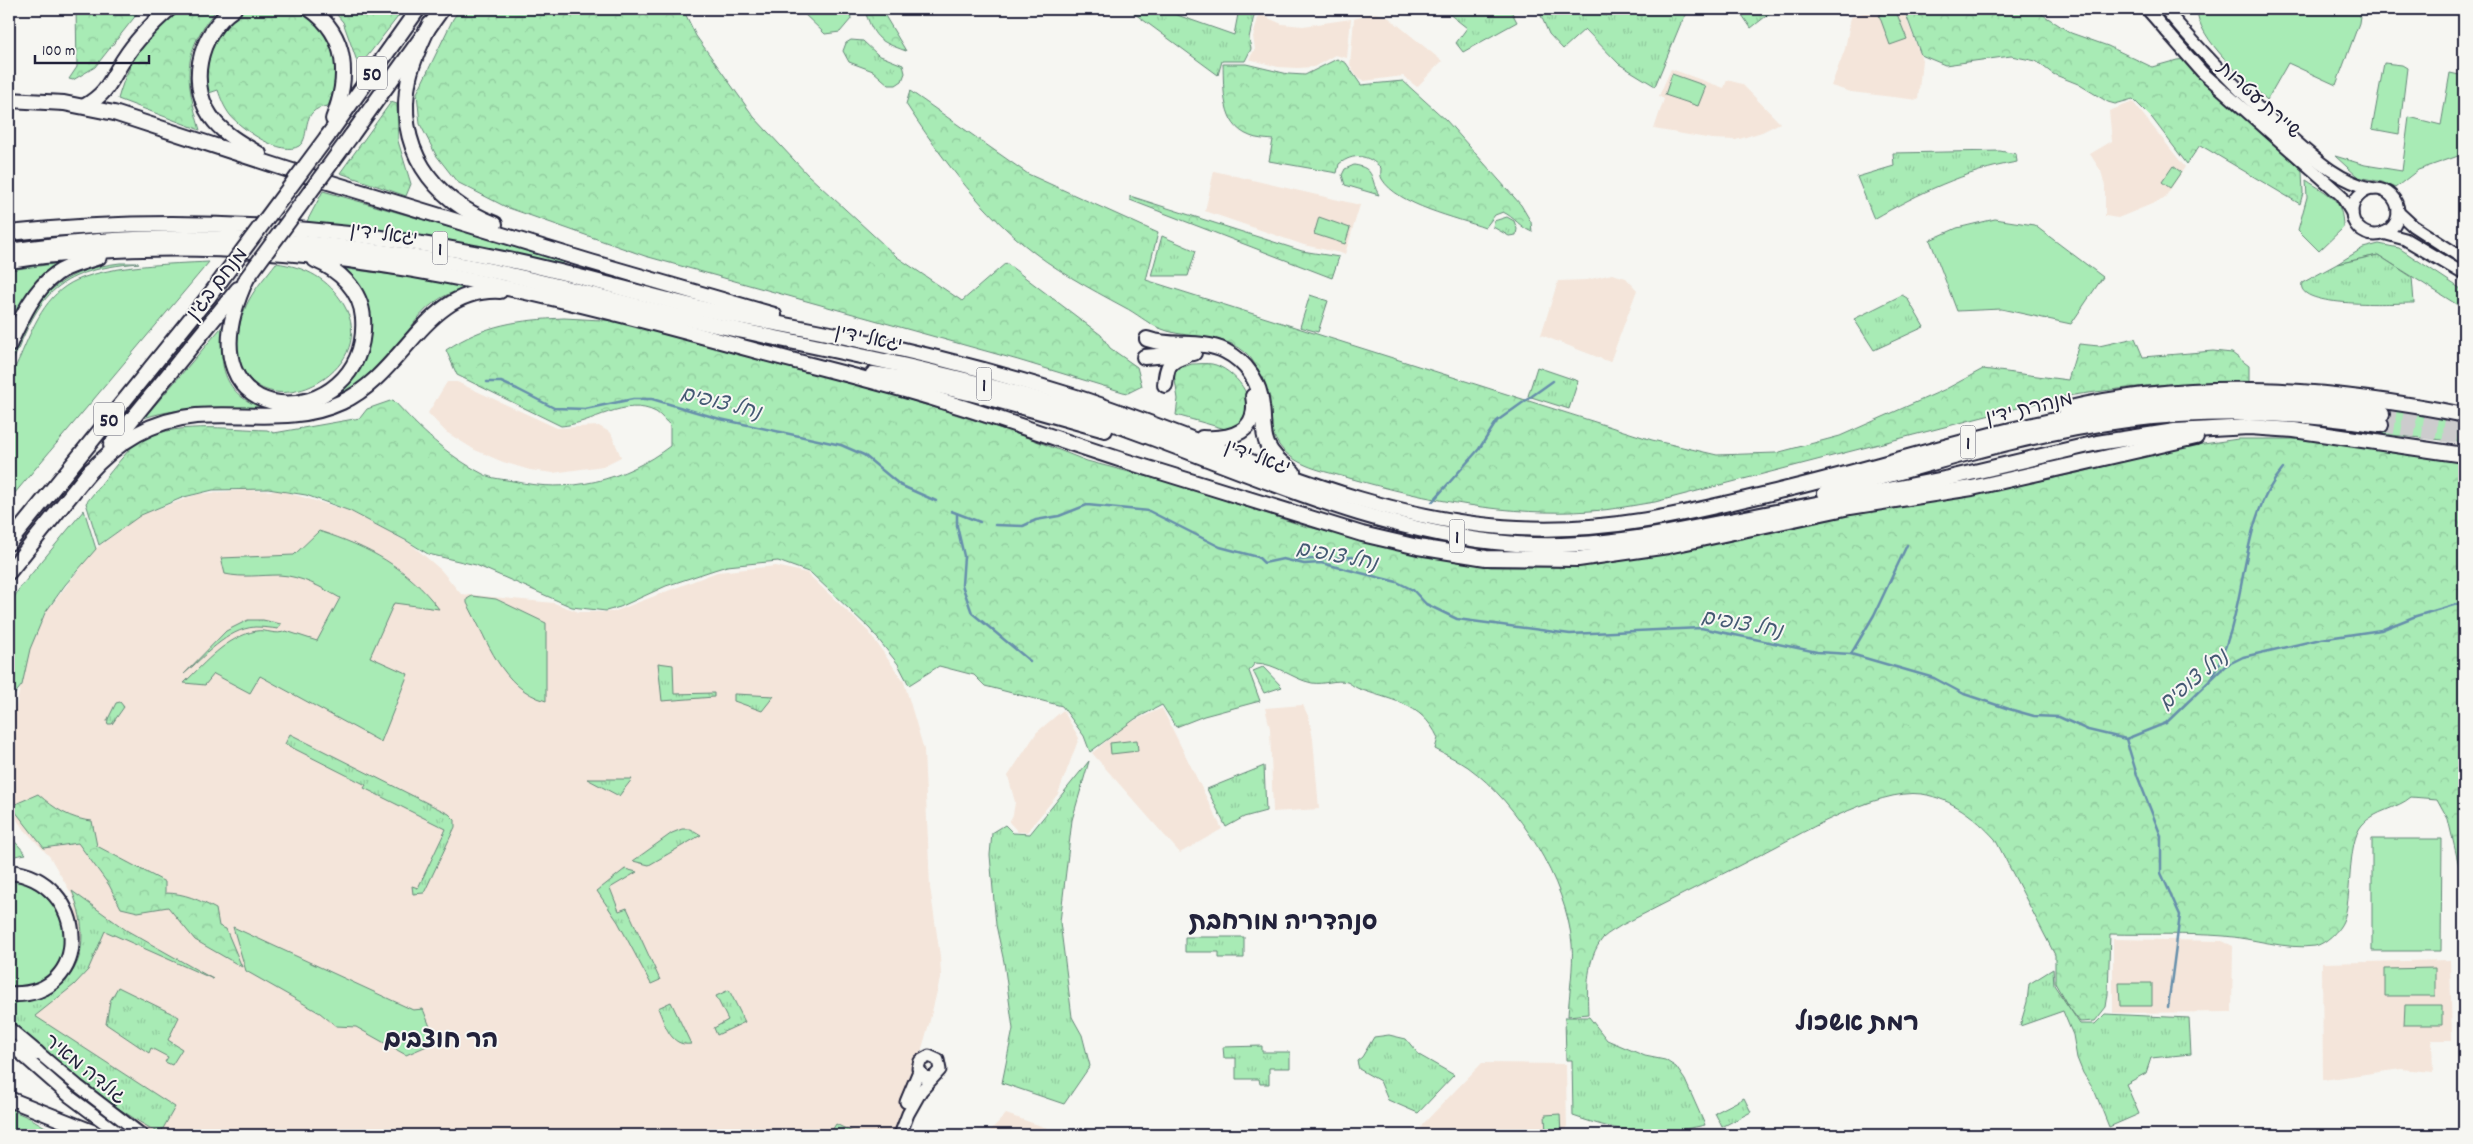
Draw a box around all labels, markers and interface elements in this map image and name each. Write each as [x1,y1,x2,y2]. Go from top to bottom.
scale bar [35,32,149,64]
text: 100 m [42,41,75,63]
street label: שיירת עטרות [2209,55,2306,147]
road number: 50 [357,56,387,90]
street label: יגאל ידין [348,217,419,255]
road number: 1 [432,232,448,264]
street label: מנחם בגין [181,243,256,327]
street label: יגאל ידין [832,319,904,361]
road number: 1 [976,368,992,400]
water label: נחל צופים [677,380,766,430]
street label: מנהרת ידין [1984,386,2076,433]
road number: 50 [94,402,124,436]
road number: 1 [1960,426,1976,458]
street label: יגאל ידין [1220,434,1294,484]
road number: 1 [1450,520,1464,552]
water label: נחל צופים [1293,535,1381,581]
water label: נחל צופים [1698,604,1786,648]
water label: נחל צופים [2154,642,2237,719]
district label: סנהדריה מורחבת [1188,906,1378,942]
district label: רמת אשכול [1795,1007,1919,1043]
district label: הר חוצבים [384,1024,498,1060]
street label: גולדה מאיר [37,1028,131,1112]

